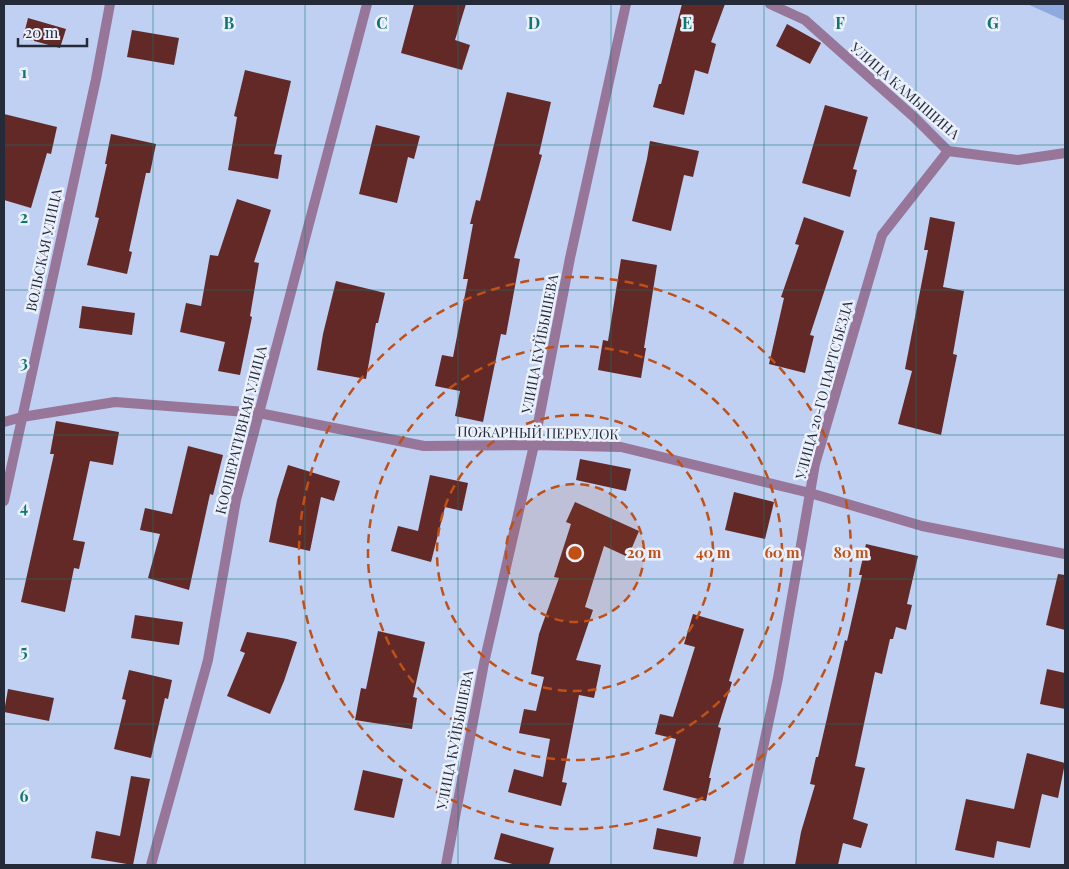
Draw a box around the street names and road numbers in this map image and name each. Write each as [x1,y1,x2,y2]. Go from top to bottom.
street label: УЛИЦА КАМЫШИНА [846,37,964,143]
street label: ВОЛЬСКАЯ УЛИЦА [21,186,66,313]
street label: УЛИЦА КУЙБЫШЕВА [516,272,562,416]
street label: УЛИЦА 20-ГО ПАРТСЪЕЗДА [790,298,857,482]
street label: КООПЕРАТИВНАЯ УЛИЦА [210,343,271,516]
street label: ПОЖАРНЫЙ ПЕРЕУЛОК [457,422,620,443]
street label: УЛИЦА КУЙБЫШЕВА [431,668,477,812]

